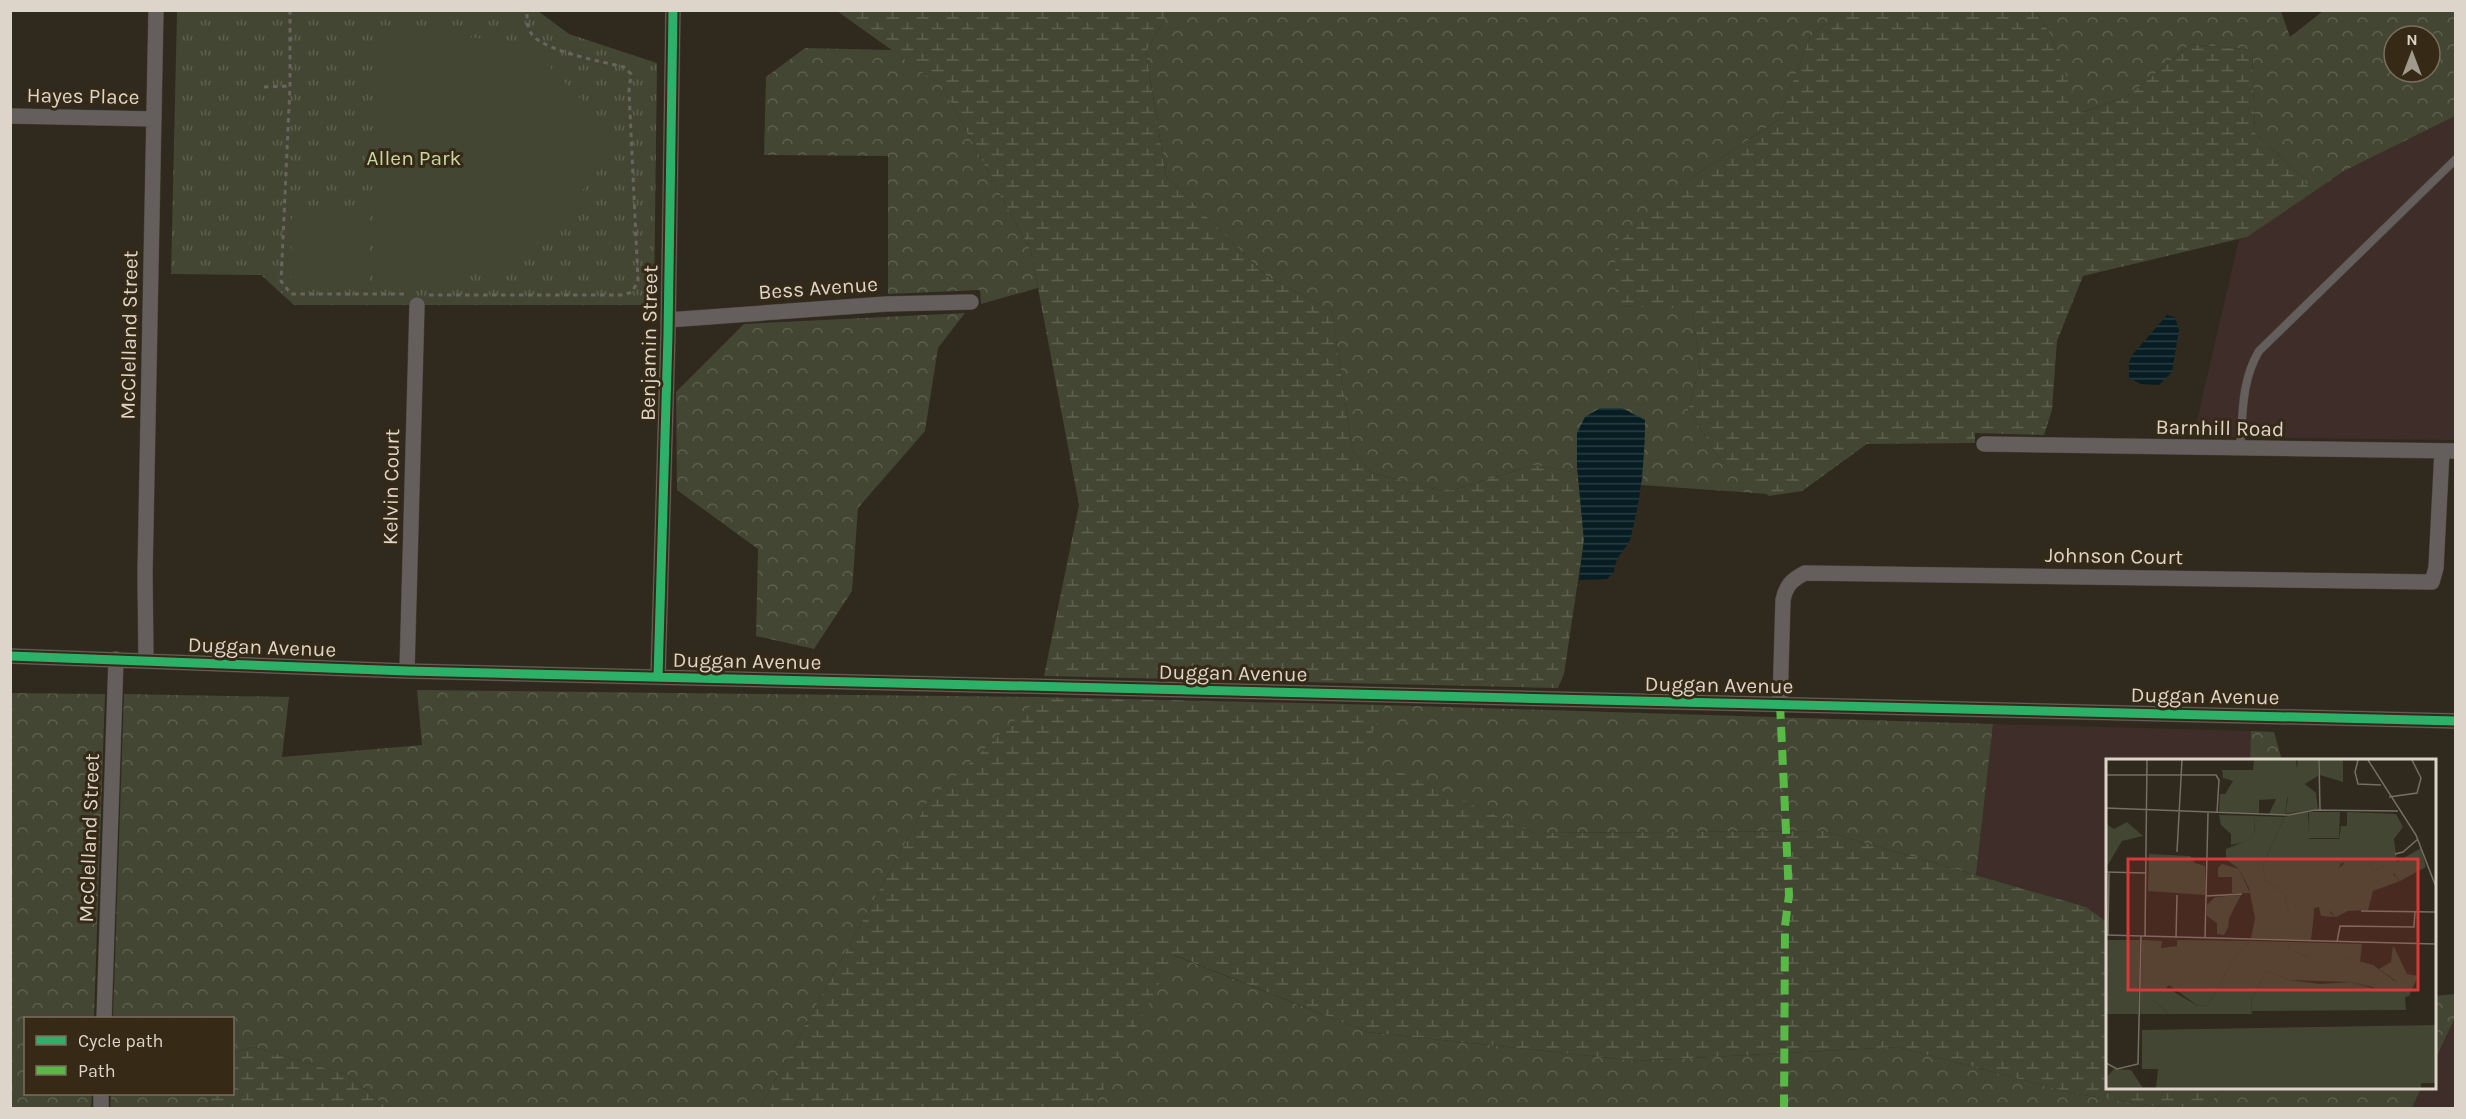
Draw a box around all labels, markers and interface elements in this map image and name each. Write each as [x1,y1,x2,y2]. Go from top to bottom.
north arrow [2382,24,2442,84]
text: N [2406,30,2418,49]
street label: Hayes Place [26,83,140,109]
park label: Allen Park [367,146,462,170]
street label: McClelland Street [116,250,142,420]
street label: Benjamin Street [636,265,662,421]
street label: Bess Avenue [757,272,879,304]
street label: Barnhill Road [2155,415,2285,441]
street label: Kelvin Court [378,428,404,545]
street label: Johnson Court [2045,543,2183,569]
street label: Duggan Avenue [187,632,337,662]
street label: Duggan Avenue [672,648,822,674]
street label: Duggan Avenue [1158,660,1308,686]
street label: Duggan Avenue [1644,672,1794,698]
street label: Duggan Avenue [2130,683,2280,709]
street label: McClelland Street [74,753,104,923]
inset map [2106,759,2436,1089]
legend [24,1017,234,1095]
text: Cycle path [78,1030,163,1052]
text: Path [78,1060,116,1082]

